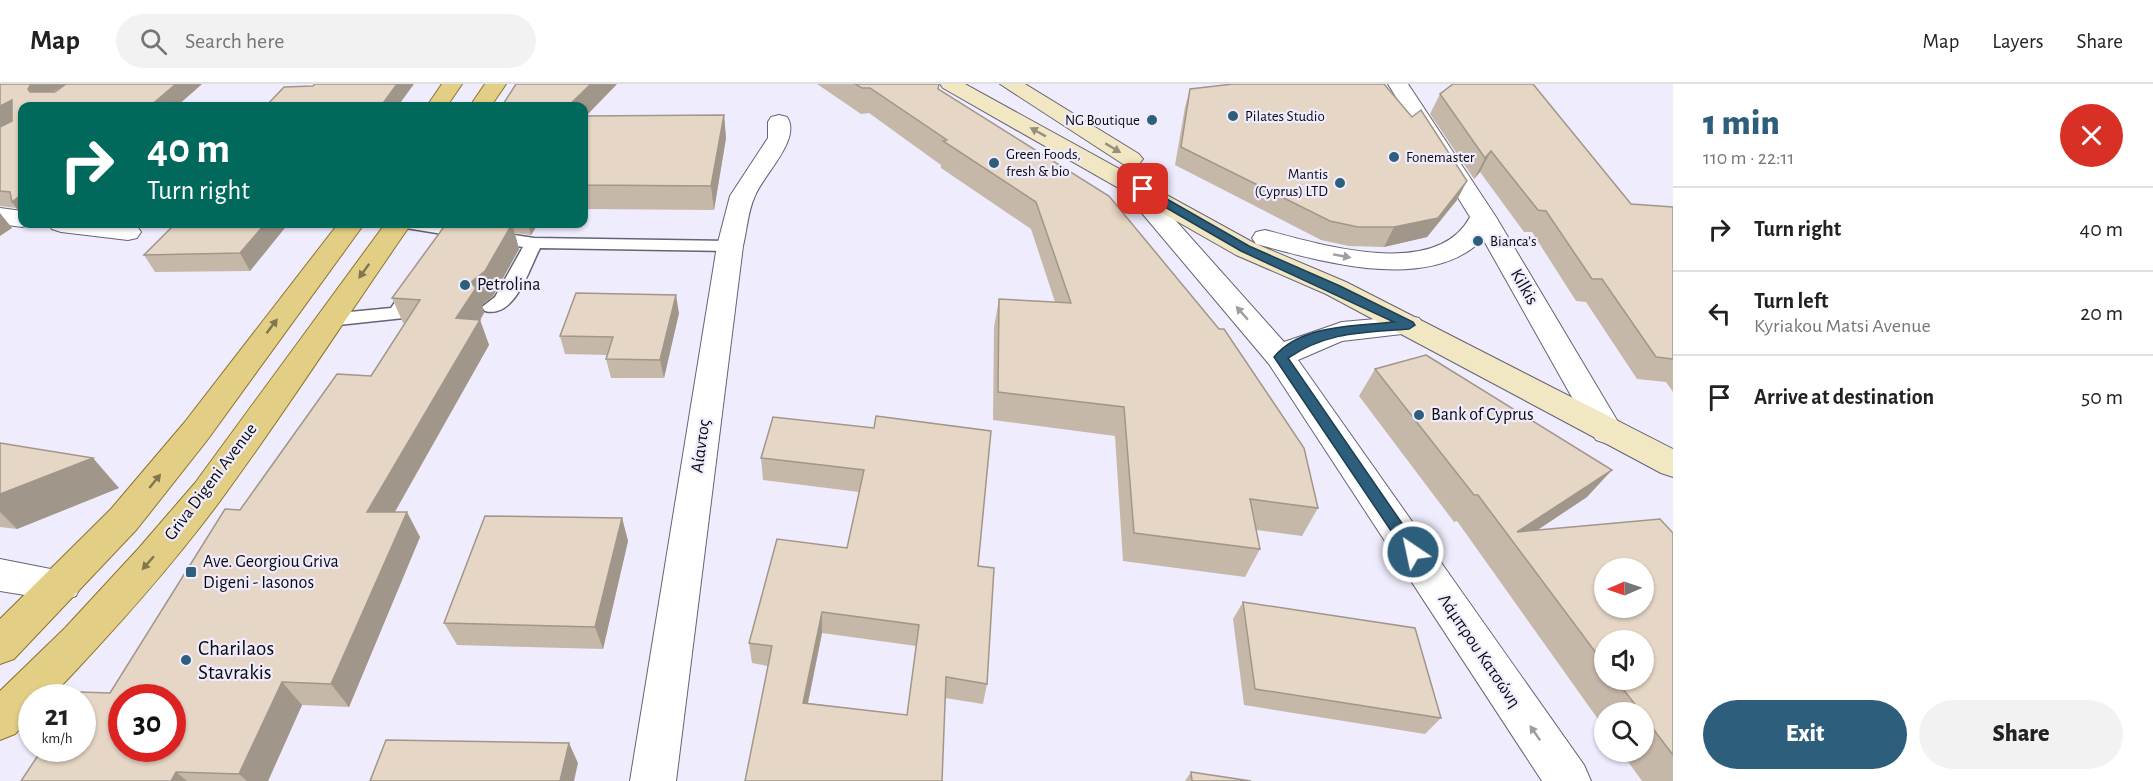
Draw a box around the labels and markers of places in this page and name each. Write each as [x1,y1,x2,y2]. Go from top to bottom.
marker: Pilates Studio [1226,109,1240,123]
place label: Pilates Studio [1245,109,1325,124]
place label: NG Boutique [1065,113,1140,128]
marker: NG Boutique [1145,113,1159,127]
place label: Green Foods, fresh & bio [1006,147,1081,179]
marker: Fonemaster [1387,150,1401,164]
place label: Fonemaster [1406,150,1475,165]
marker: Green Foods, fresh & bio [987,156,1001,170]
pin [1117,163,1168,214]
place label: Mantis (Cyprus) LTD [1254,167,1328,199]
marker: Mantis (Cyprus) LTD [1333,176,1347,190]
marker: Bianca’s [1471,234,1485,248]
place label: Bianca’s [1490,234,1536,249]
place label: Petrolina [477,276,541,294]
marker: Petrolina [458,278,472,292]
place label: Bank of Cyprus [1431,406,1534,424]
marker: Bank of Cyprus [1412,408,1426,422]
place label: Ave. Georgiou Griva Digeni - Iasonos [203,553,339,592]
marker: Ave. Georgiou Griva Digeni - Iasonos [184,565,198,579]
place label: Charilaos Stavrakis [198,638,274,683]
marker: Charilaos Stavrakis [179,653,193,667]

